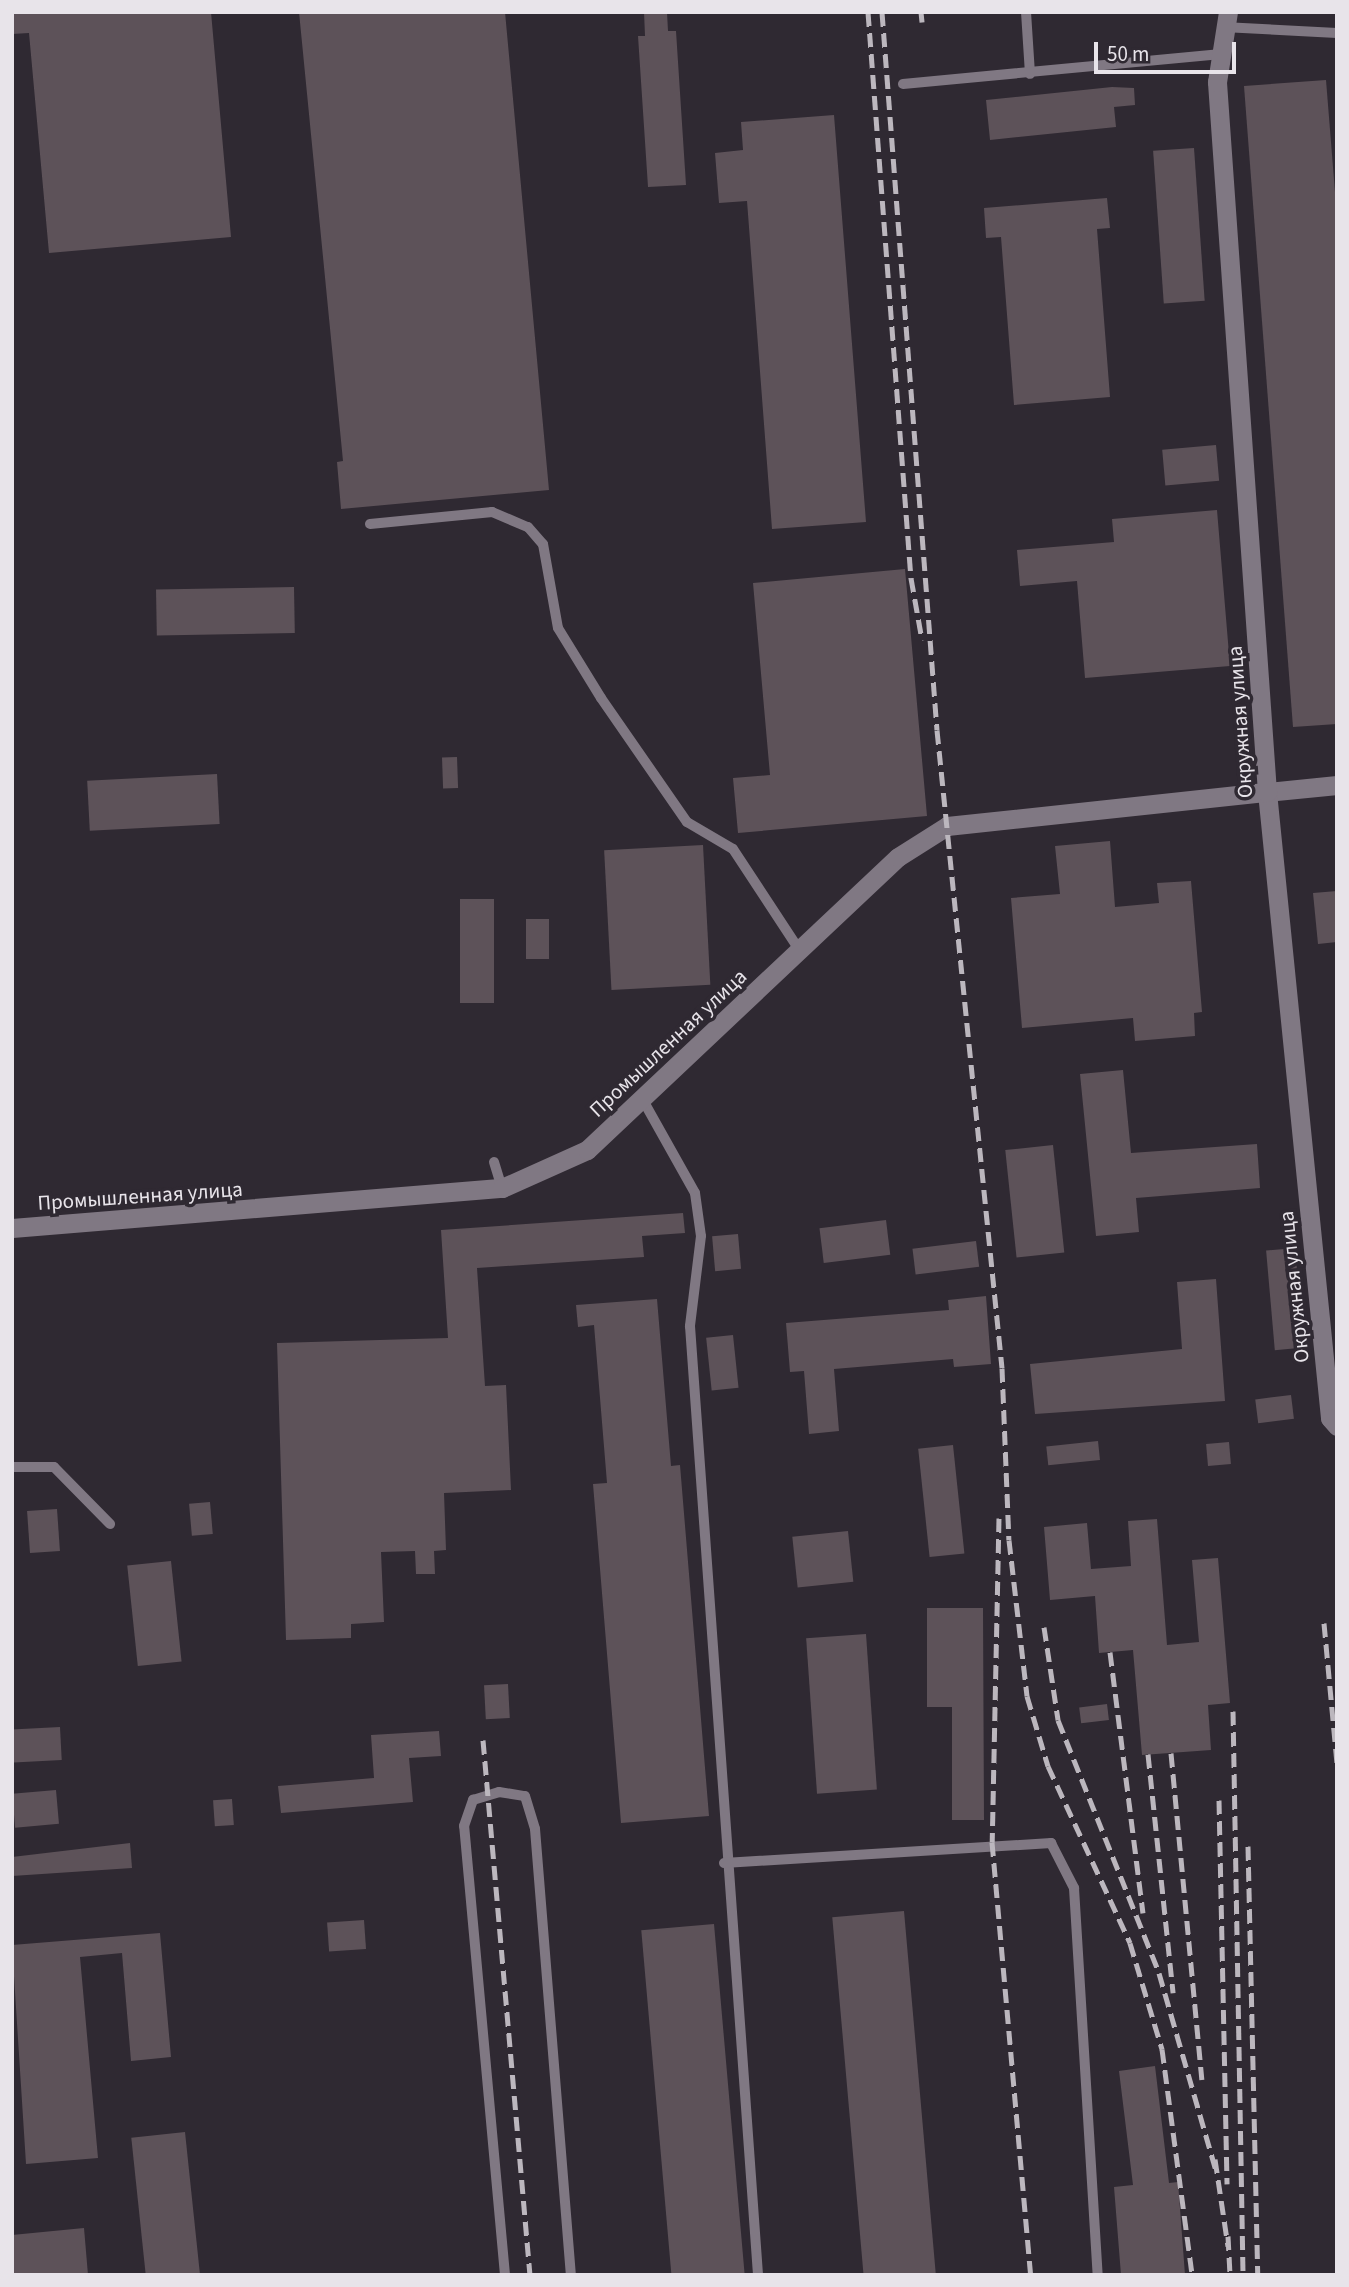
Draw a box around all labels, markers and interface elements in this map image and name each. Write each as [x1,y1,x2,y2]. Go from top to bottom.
scale bar [1097,28,1239,72]
text: 50 m [1107,39,1149,69]
street label: Окружная улица [1222,645,1258,799]
street label: Промышленная улица [584,964,752,1122]
street label: Промышленная улица [37,1176,243,1216]
street label: Окружная улица [1274,1210,1314,1364]

